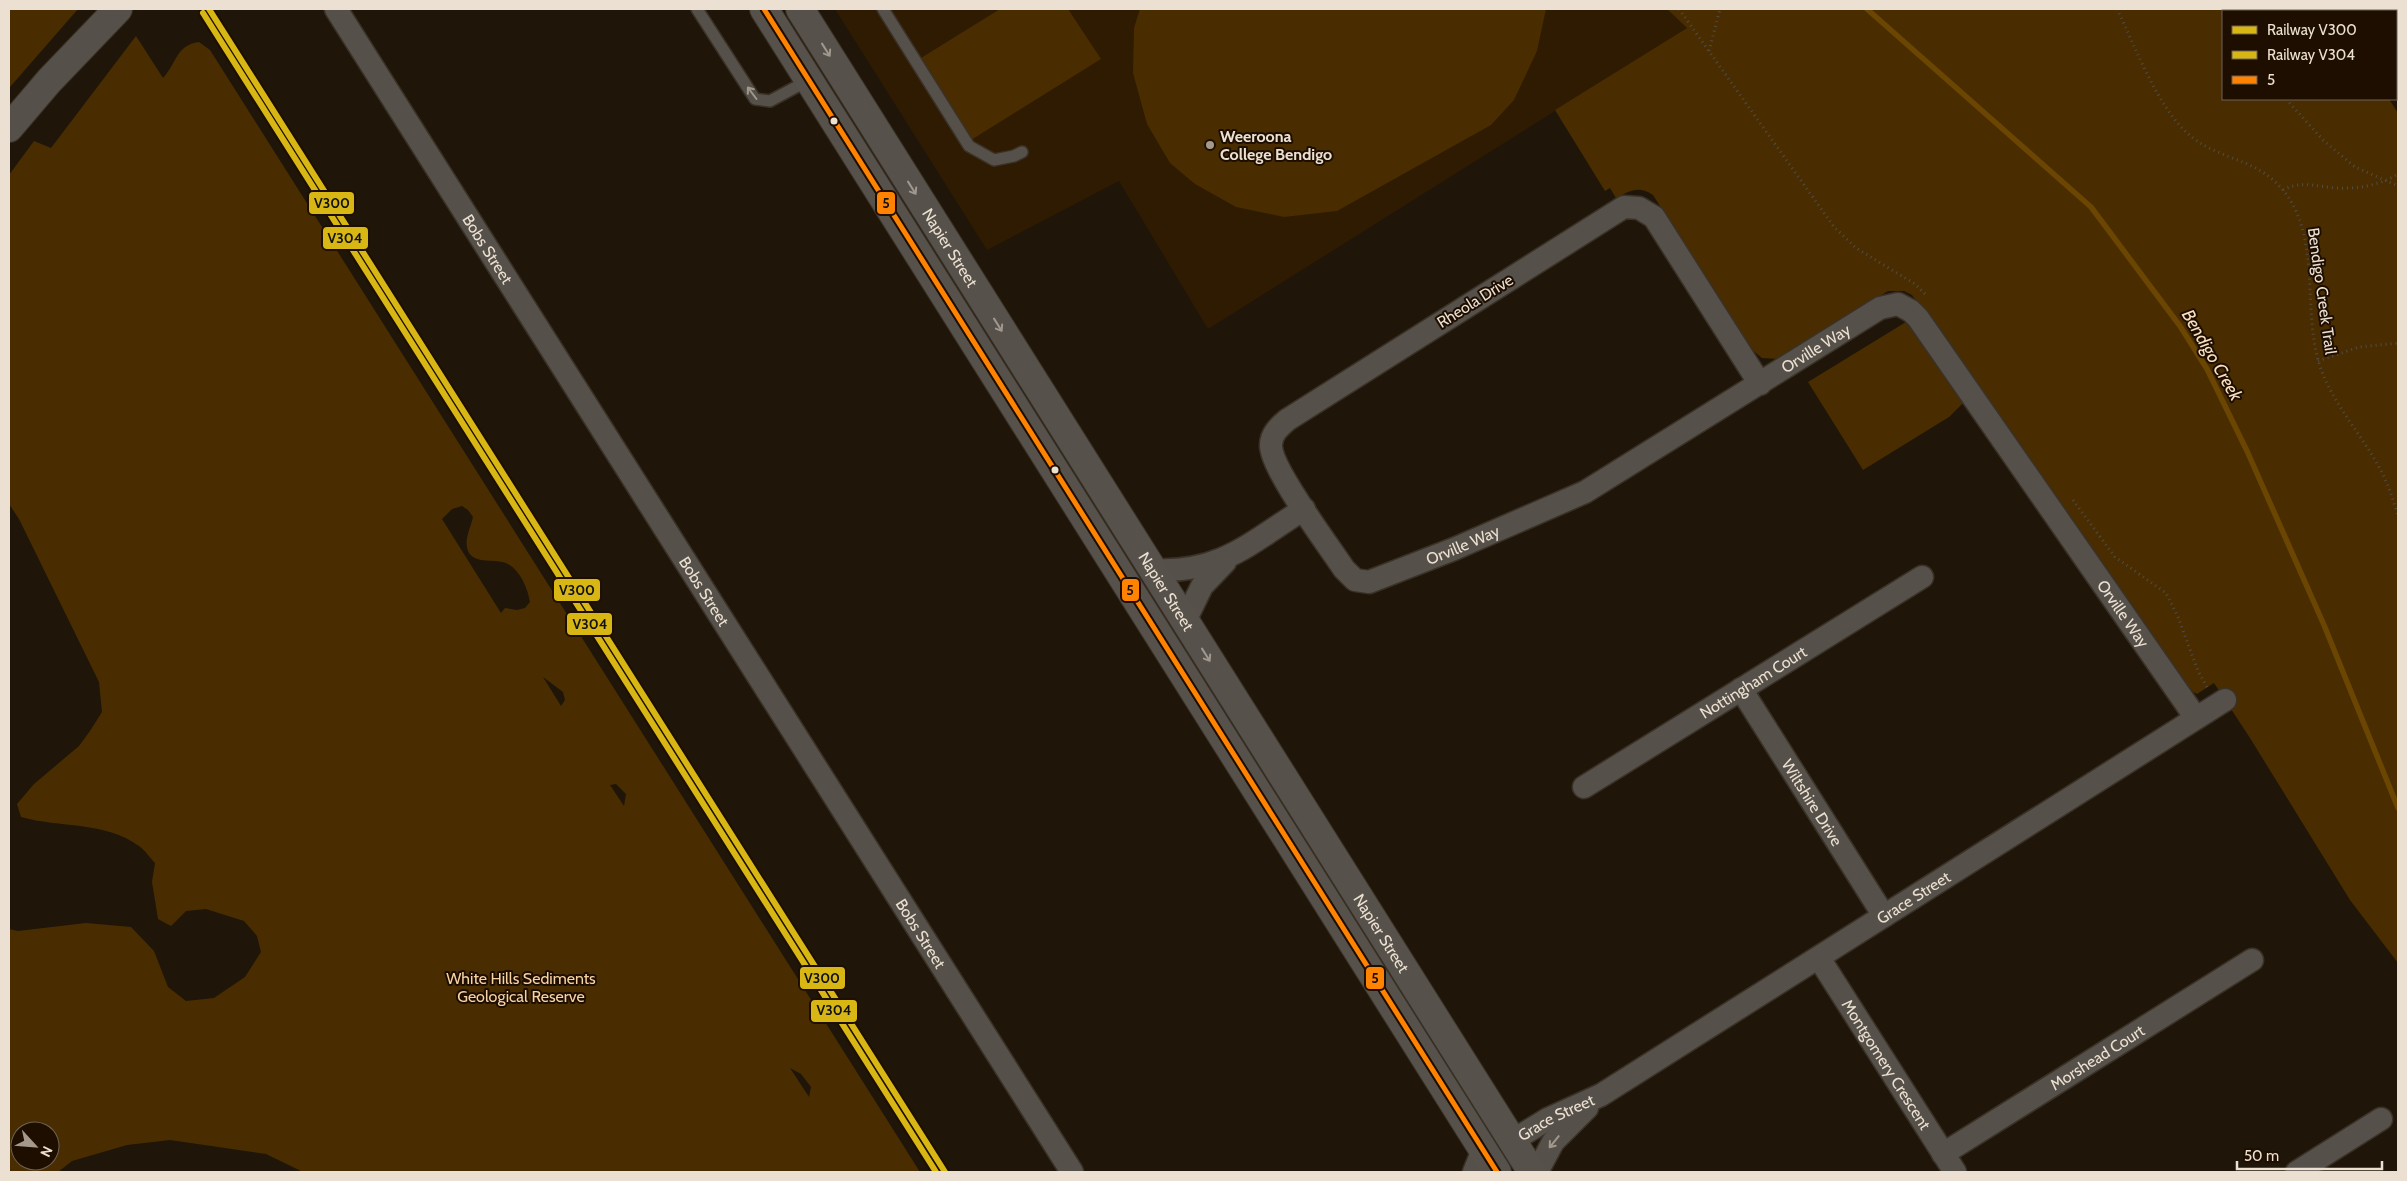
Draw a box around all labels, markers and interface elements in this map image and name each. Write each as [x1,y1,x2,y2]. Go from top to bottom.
legend [2222,10,2397,100]
text: Railway V300 [2267,21,2357,39]
one-way arrow [820,43,831,57]
text: Railway V304 [2267,46,2355,64]
text: 5 [2267,71,2275,89]
one-way arrow [747,86,757,100]
unlabelled marker [829,116,839,126]
place label: Weeroona College Bendigo [1220,127,1332,164]
marker: Weeroona College Bendigo [1204,139,1216,151]
one-way arrow [907,180,917,194]
line badge: V300 [308,191,355,215]
line badge: 5 [876,191,896,215]
text: V300 [314,194,350,212]
text: 5 [882,194,890,212]
street label: Napier Street [918,205,982,291]
street label: Bobs Street [459,211,517,288]
line badge: V304 [322,226,369,250]
street label: Bendigo Creek Trail [2304,226,2340,356]
text: V304 [328,229,362,247]
street label: Rheola Drive [1433,270,1517,332]
water label: Bendigo Creek [2177,305,2248,406]
one-way arrow [994,318,1004,332]
street label: Orville Way [1778,320,1854,377]
unlabelled marker [1050,465,1060,475]
street label: Orville Way [1423,521,1502,568]
street label: Napier Street [1135,548,1199,635]
street label: Bobs Street [675,553,734,630]
street label: Orville Way [2093,576,2153,651]
line badge: V300 [553,578,601,602]
line badge: 5 [1121,578,1140,602]
text: V300 [559,581,595,599]
text: 5 [1126,581,1134,599]
line badge: V304 [566,612,613,636]
text: V304 [573,615,607,633]
street label: Nottingham Court [1696,641,1810,722]
one-way arrow [1202,648,1212,662]
street label: Wiltshire Drive [1778,755,1847,849]
street label: Grace Street [1873,867,1954,928]
street label: Napier Street [1350,890,1414,976]
street label: Bobs Street [892,895,950,972]
line badge: V300 [799,966,846,990]
line badge: 5 [1365,966,1385,990]
park label: White Hills Sediments Geological Reserve [446,969,596,1006]
text: V300 [804,969,840,987]
text: 5 [1371,969,1379,987]
street label: Montgomery Crescent [1838,996,1935,1134]
line badge: V304 [810,999,858,1023]
text: V304 [817,1001,851,1019]
street label: Morshead Court [2046,1020,2148,1094]
street label: Grace Street [1514,1090,1598,1145]
north arrow [10,1121,60,1171]
one-way arrow [1548,1135,1559,1148]
scale bar [2237,1138,2382,1170]
text: N [36,1143,57,1160]
text: 50 m [2244,1147,2279,1165]

